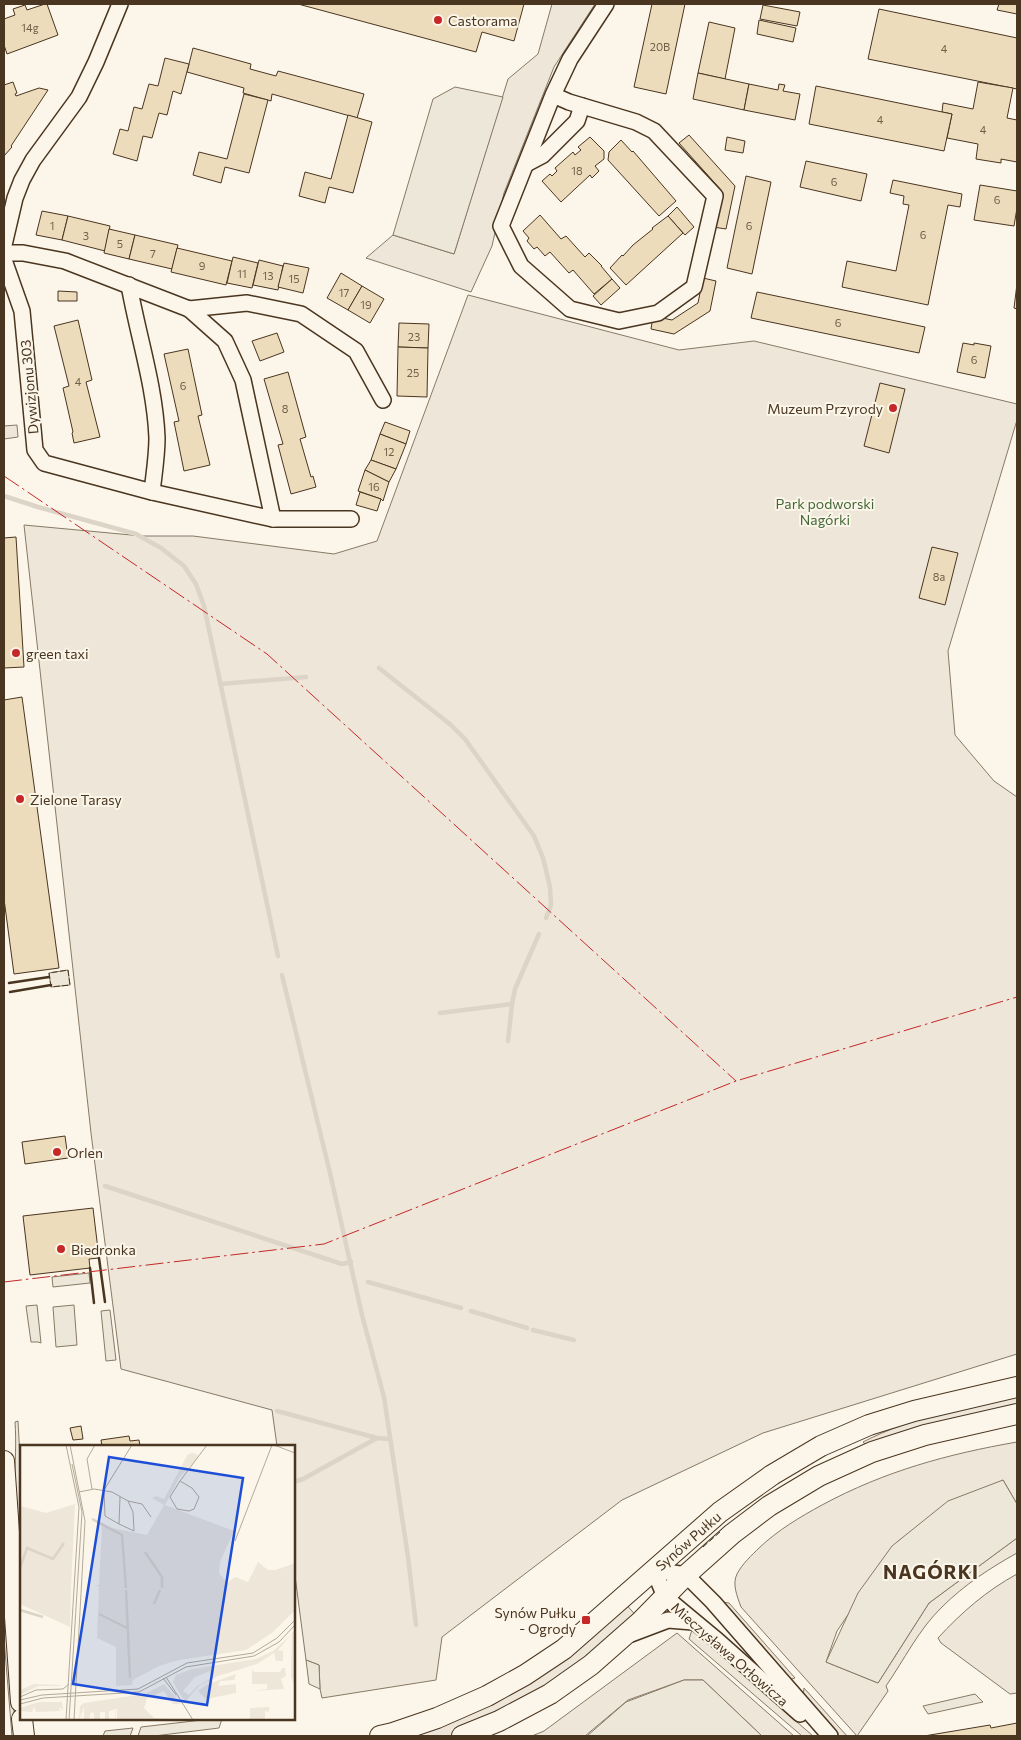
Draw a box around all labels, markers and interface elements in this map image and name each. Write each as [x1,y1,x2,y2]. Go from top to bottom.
place label: Castorama [448,12,518,29]
marker: Castorama [432,14,444,26]
house number: 14g [21,21,39,34]
house number: 20B [650,40,670,53]
house number: 4 [941,42,948,55]
house number: 4 [877,113,884,126]
house number: 4 [980,123,987,136]
house number: 18 [571,164,583,177]
house number: 6 [831,175,838,188]
house number: 6 [994,193,1001,206]
house number: 1 [50,219,54,232]
house number: 6 [746,219,753,232]
house number: 6 [920,228,927,241]
house number: 3 [83,229,89,242]
house number: 5 [117,237,123,250]
house number: 7 [150,247,156,260]
house number: 9 [199,259,206,272]
house number: 11 [237,267,247,280]
house number: 13 [263,269,273,282]
house number: 15 [288,272,300,285]
house number: 17 [339,286,349,299]
house number: 19 [360,298,372,311]
house number: 6 [835,316,842,329]
house number: 23 [408,330,420,343]
street label: Dywizjonu 303 [16,339,42,435]
house number: 6 [971,353,978,366]
house number: 25 [407,366,419,379]
house number: 4 [75,375,82,388]
house number: 6 [180,379,187,392]
place label: Muzeum Przyrody [767,400,883,417]
house number: 8 [282,402,289,415]
marker: Muzeum Przyrody [887,402,899,414]
house number: 12 [384,445,394,458]
house number: 16 [368,480,380,493]
park label: Park podworski Nagórki [776,495,874,528]
house number: 8a [933,570,945,583]
place label: green taxi [26,645,89,662]
marker: green taxi [10,647,22,659]
place label: Zielone Tarasy [30,791,122,808]
marker: Zielone Tarasy [14,793,26,805]
place label: Orlen [67,1144,103,1161]
marker: Orlen [51,1146,63,1158]
place label: Biedronka [71,1241,136,1258]
marker: Biedronka [55,1243,67,1255]
inset map [20,1445,295,1720]
street label: Synów Pułku [652,1508,724,1574]
district label: NAGÓRKI [883,1560,979,1583]
street label: Mieczysława Orłowicza [668,1598,792,1710]
place label: Synów Pułku - Ogrody [495,1604,576,1637]
marker: Synów Pułku - Ogrody [580,1614,592,1626]

